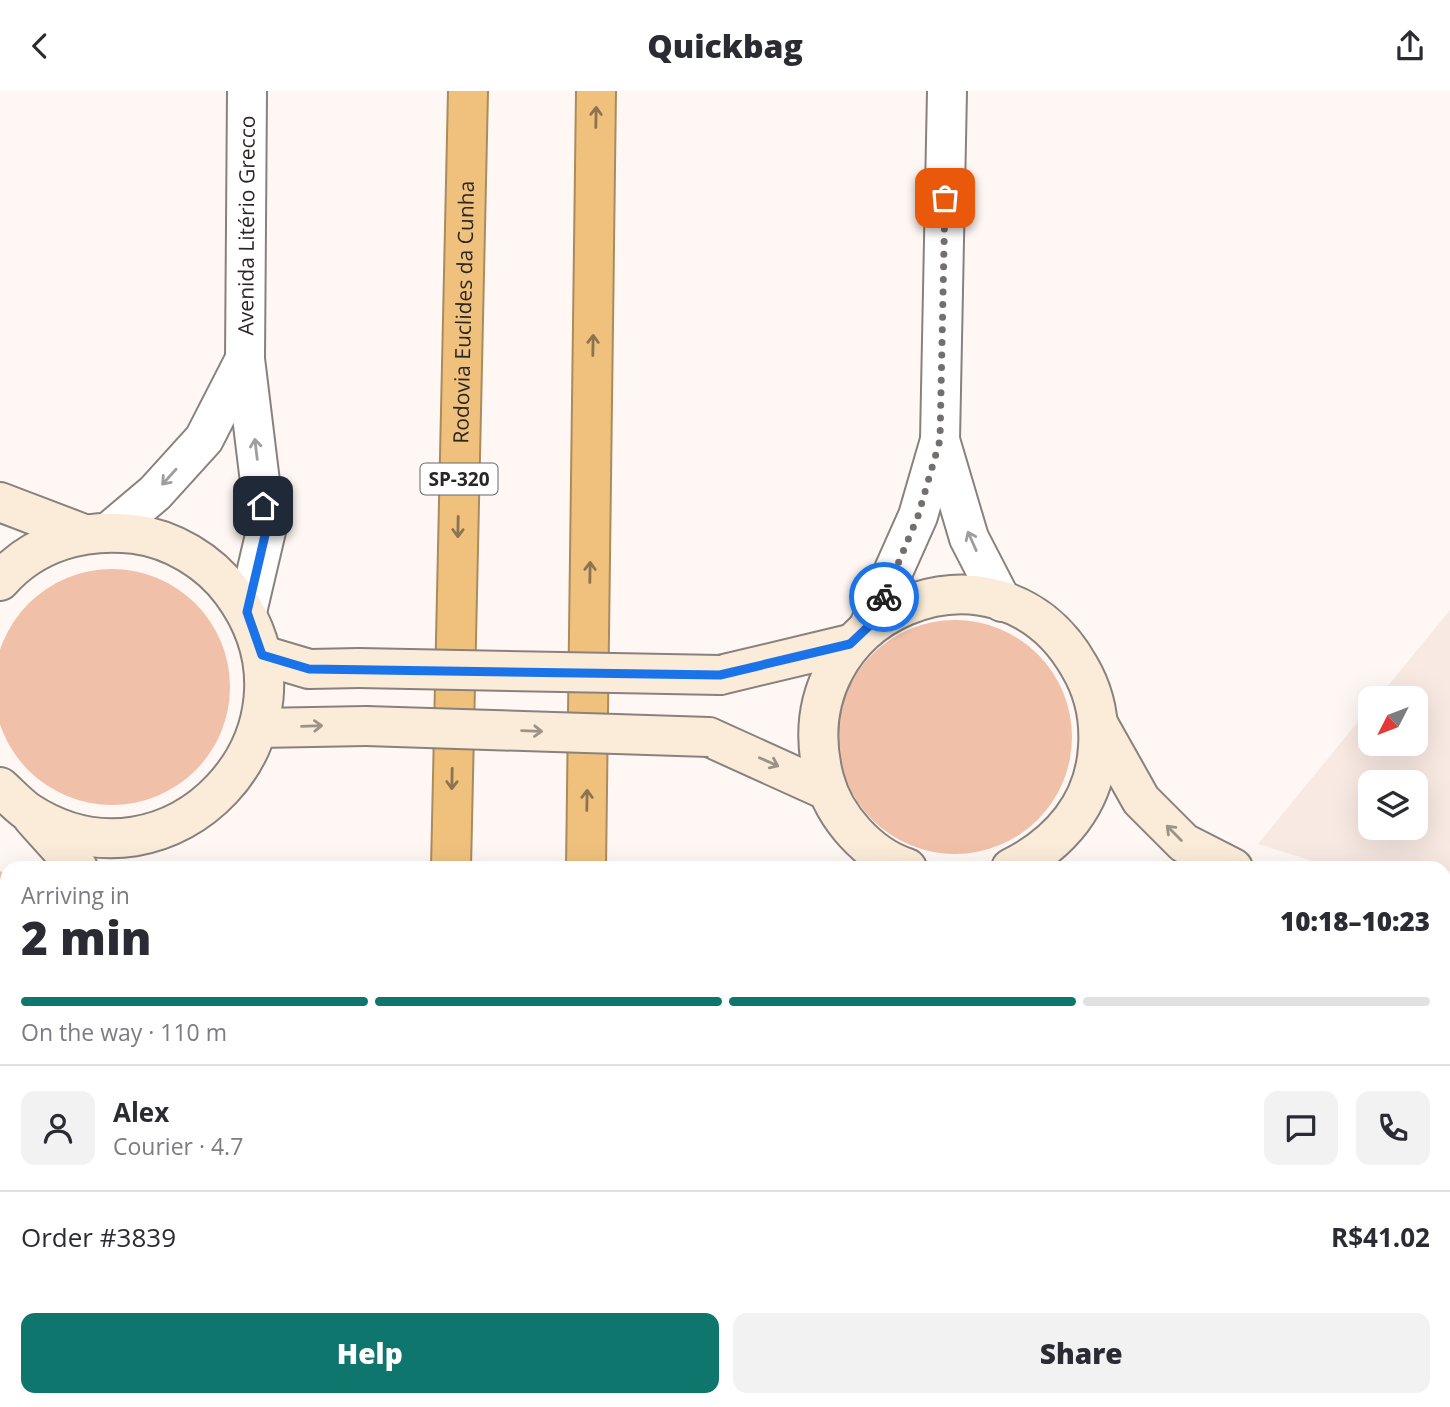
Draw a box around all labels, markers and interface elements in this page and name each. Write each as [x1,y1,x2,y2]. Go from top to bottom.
text: Quickbag [647,24,803,67]
icon: back [21,27,59,65]
icon: share [1391,27,1429,65]
one-way arrow [589,106,603,129]
street label: Avenida Litério Grecco [231,115,261,335]
pin [915,168,975,228]
icon: bag [926,179,964,217]
street label: Rodovia Euclides da Cunha [446,180,480,444]
one-way arrow [586,334,600,357]
one-way arrow [250,438,263,461]
road number: SP-320 [420,463,498,495]
one-way arrow [161,468,177,486]
pin [233,476,293,536]
icon: home [244,487,282,525]
one-way arrow [451,515,465,538]
one-way arrow [965,531,978,552]
one-way arrow [583,561,597,584]
courier [849,562,919,632]
icon: bike [865,578,903,616]
north arrow [1358,686,1428,756]
map controls [1358,686,1428,840]
one-way arrow [301,719,324,732]
one-way arrow [520,725,543,738]
one-way arrow [758,756,779,769]
one-way arrow [445,767,459,790]
button: layers [1358,770,1428,840]
one-way arrow [580,789,594,812]
one-way arrow [1166,825,1183,842]
text: Arriving in [21,879,130,911]
text: 10:18–10:23 [1280,903,1430,939]
text: 2 min [21,906,152,968]
text: On the way · 110 m [21,1016,227,1048]
button: person [21,1091,95,1165]
button: chat [1264,1091,1338,1165]
button: phone [1356,1091,1430,1165]
text: Alex [113,1094,169,1130]
text: Courier · 4.7 [113,1130,243,1162]
text: Order #3839 [21,1219,176,1255]
text: R$41.02 [1331,1219,1430,1255]
button: Help [21,1313,719,1393]
button: Share [733,1313,1430,1393]

